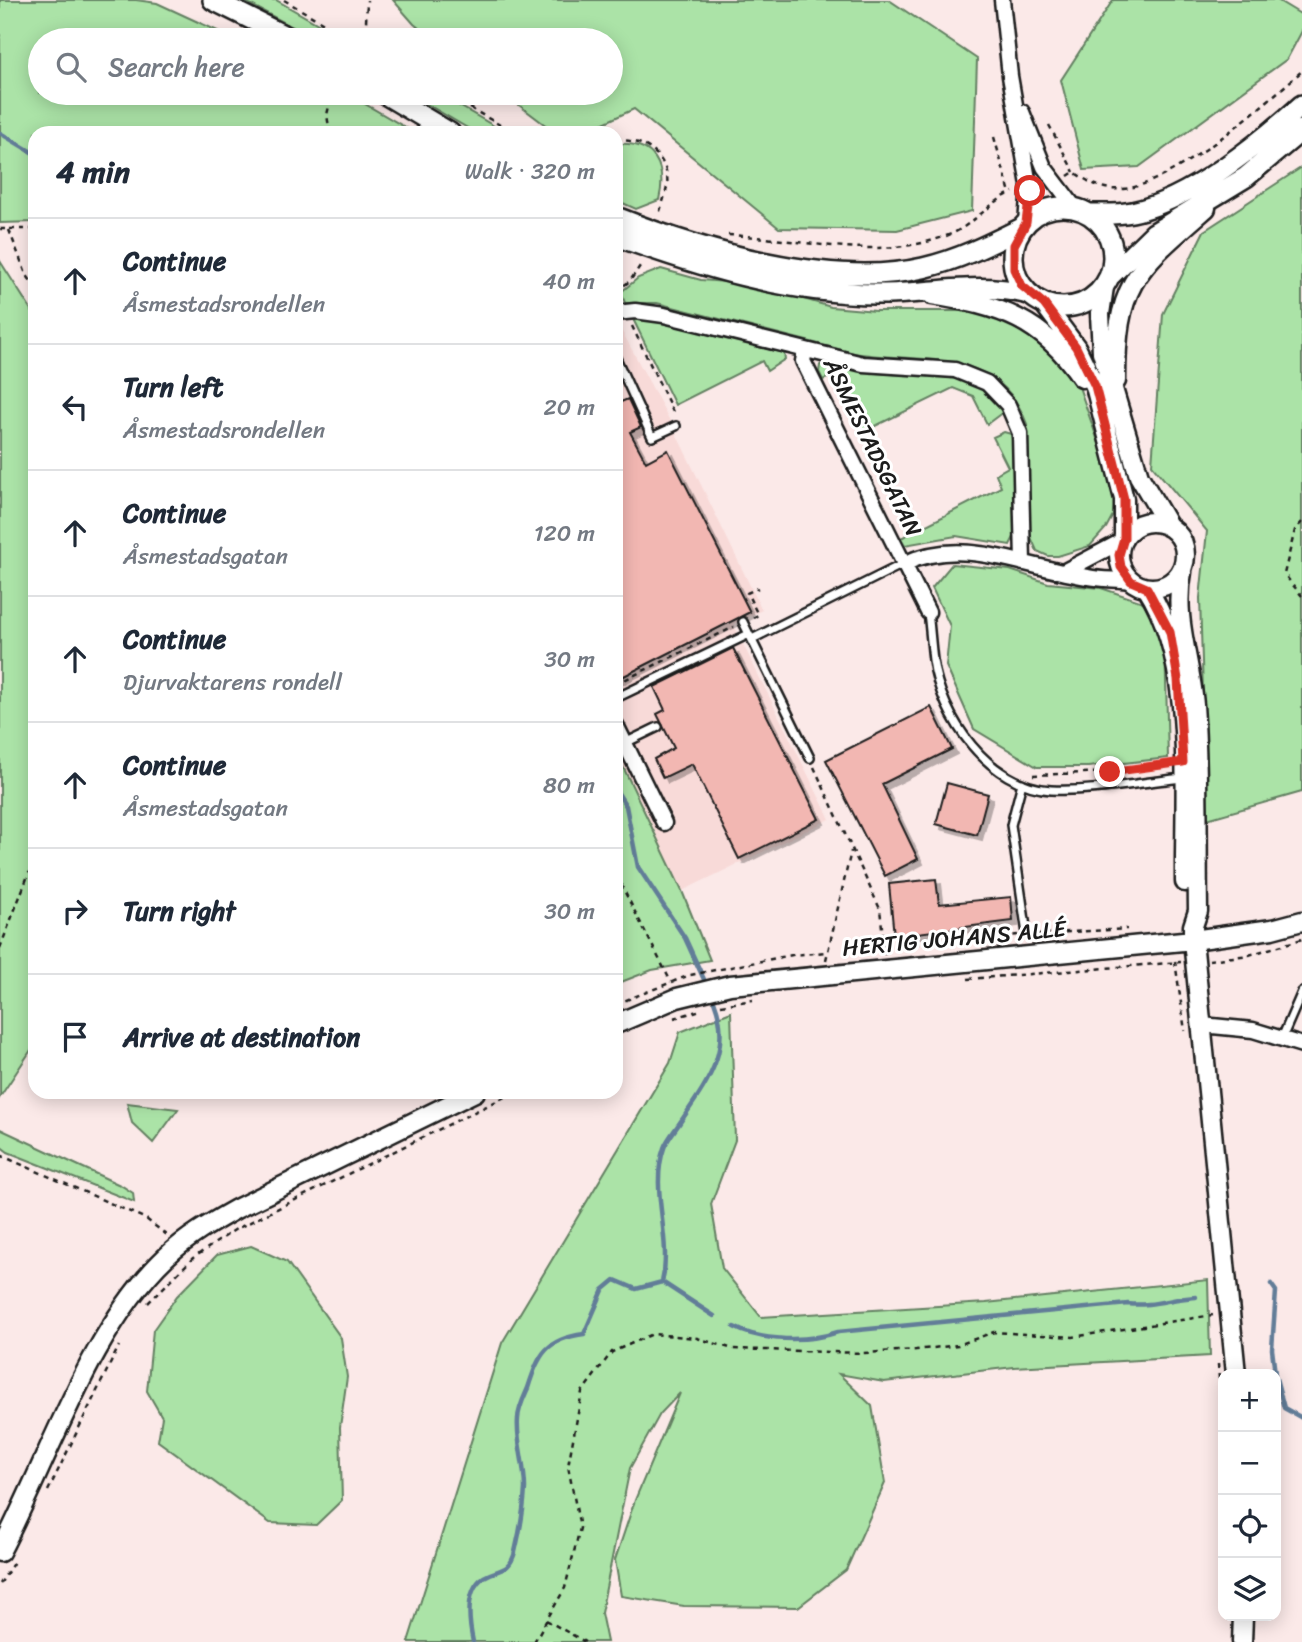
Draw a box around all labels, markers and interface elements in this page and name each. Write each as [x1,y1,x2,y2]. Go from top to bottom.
search box [28,28,623,105]
text: Search here [108,44,245,90]
icon: search [52,48,90,86]
text: 4 min [56,145,130,199]
text: Walk · 320 m [465,151,595,192]
route start [1014,175,1045,206]
text: Continue [123,238,226,284]
text: 40 m [542,261,595,302]
icon: ahead [56,262,94,300]
text: Åsmestadsrondellen [123,284,325,325]
street label: ÅSMESTADSGATAN [811,350,934,544]
text: Turn left [123,364,223,410]
text: 20 m [544,387,595,428]
icon: left [56,388,94,426]
text: Åsmestadsrondellen [123,410,325,451]
text: Continue [123,490,226,536]
text: 120 m [534,513,595,554]
icon: ahead [56,514,94,552]
text: Åsmestadsgatan [123,536,288,577]
text: Continue [123,616,226,662]
text: 30 m [544,639,595,680]
icon: ahead [56,640,94,678]
text: Djurvaktarens rondell [123,662,342,703]
text: Continue [123,742,226,788]
route end [1094,756,1125,787]
text: 80 m [543,765,595,806]
icon: ahead [56,766,94,804]
text: Åsmestadsgatan [123,788,288,829]
text: Turn right [123,888,236,934]
text: 30 m [544,891,595,932]
icon: right [56,892,94,930]
street label: HERTIG JOHANS ALLÉ [841,908,1069,969]
text: Arrive at destination [123,1014,360,1060]
icon: arrive [56,1018,94,1056]
map controls [1218,1369,1281,1621]
button: + [1218,1369,1281,1432]
button: − [1218,1432,1281,1495]
button: locate [1218,1495,1281,1558]
button: layers [1218,1558,1281,1621]

